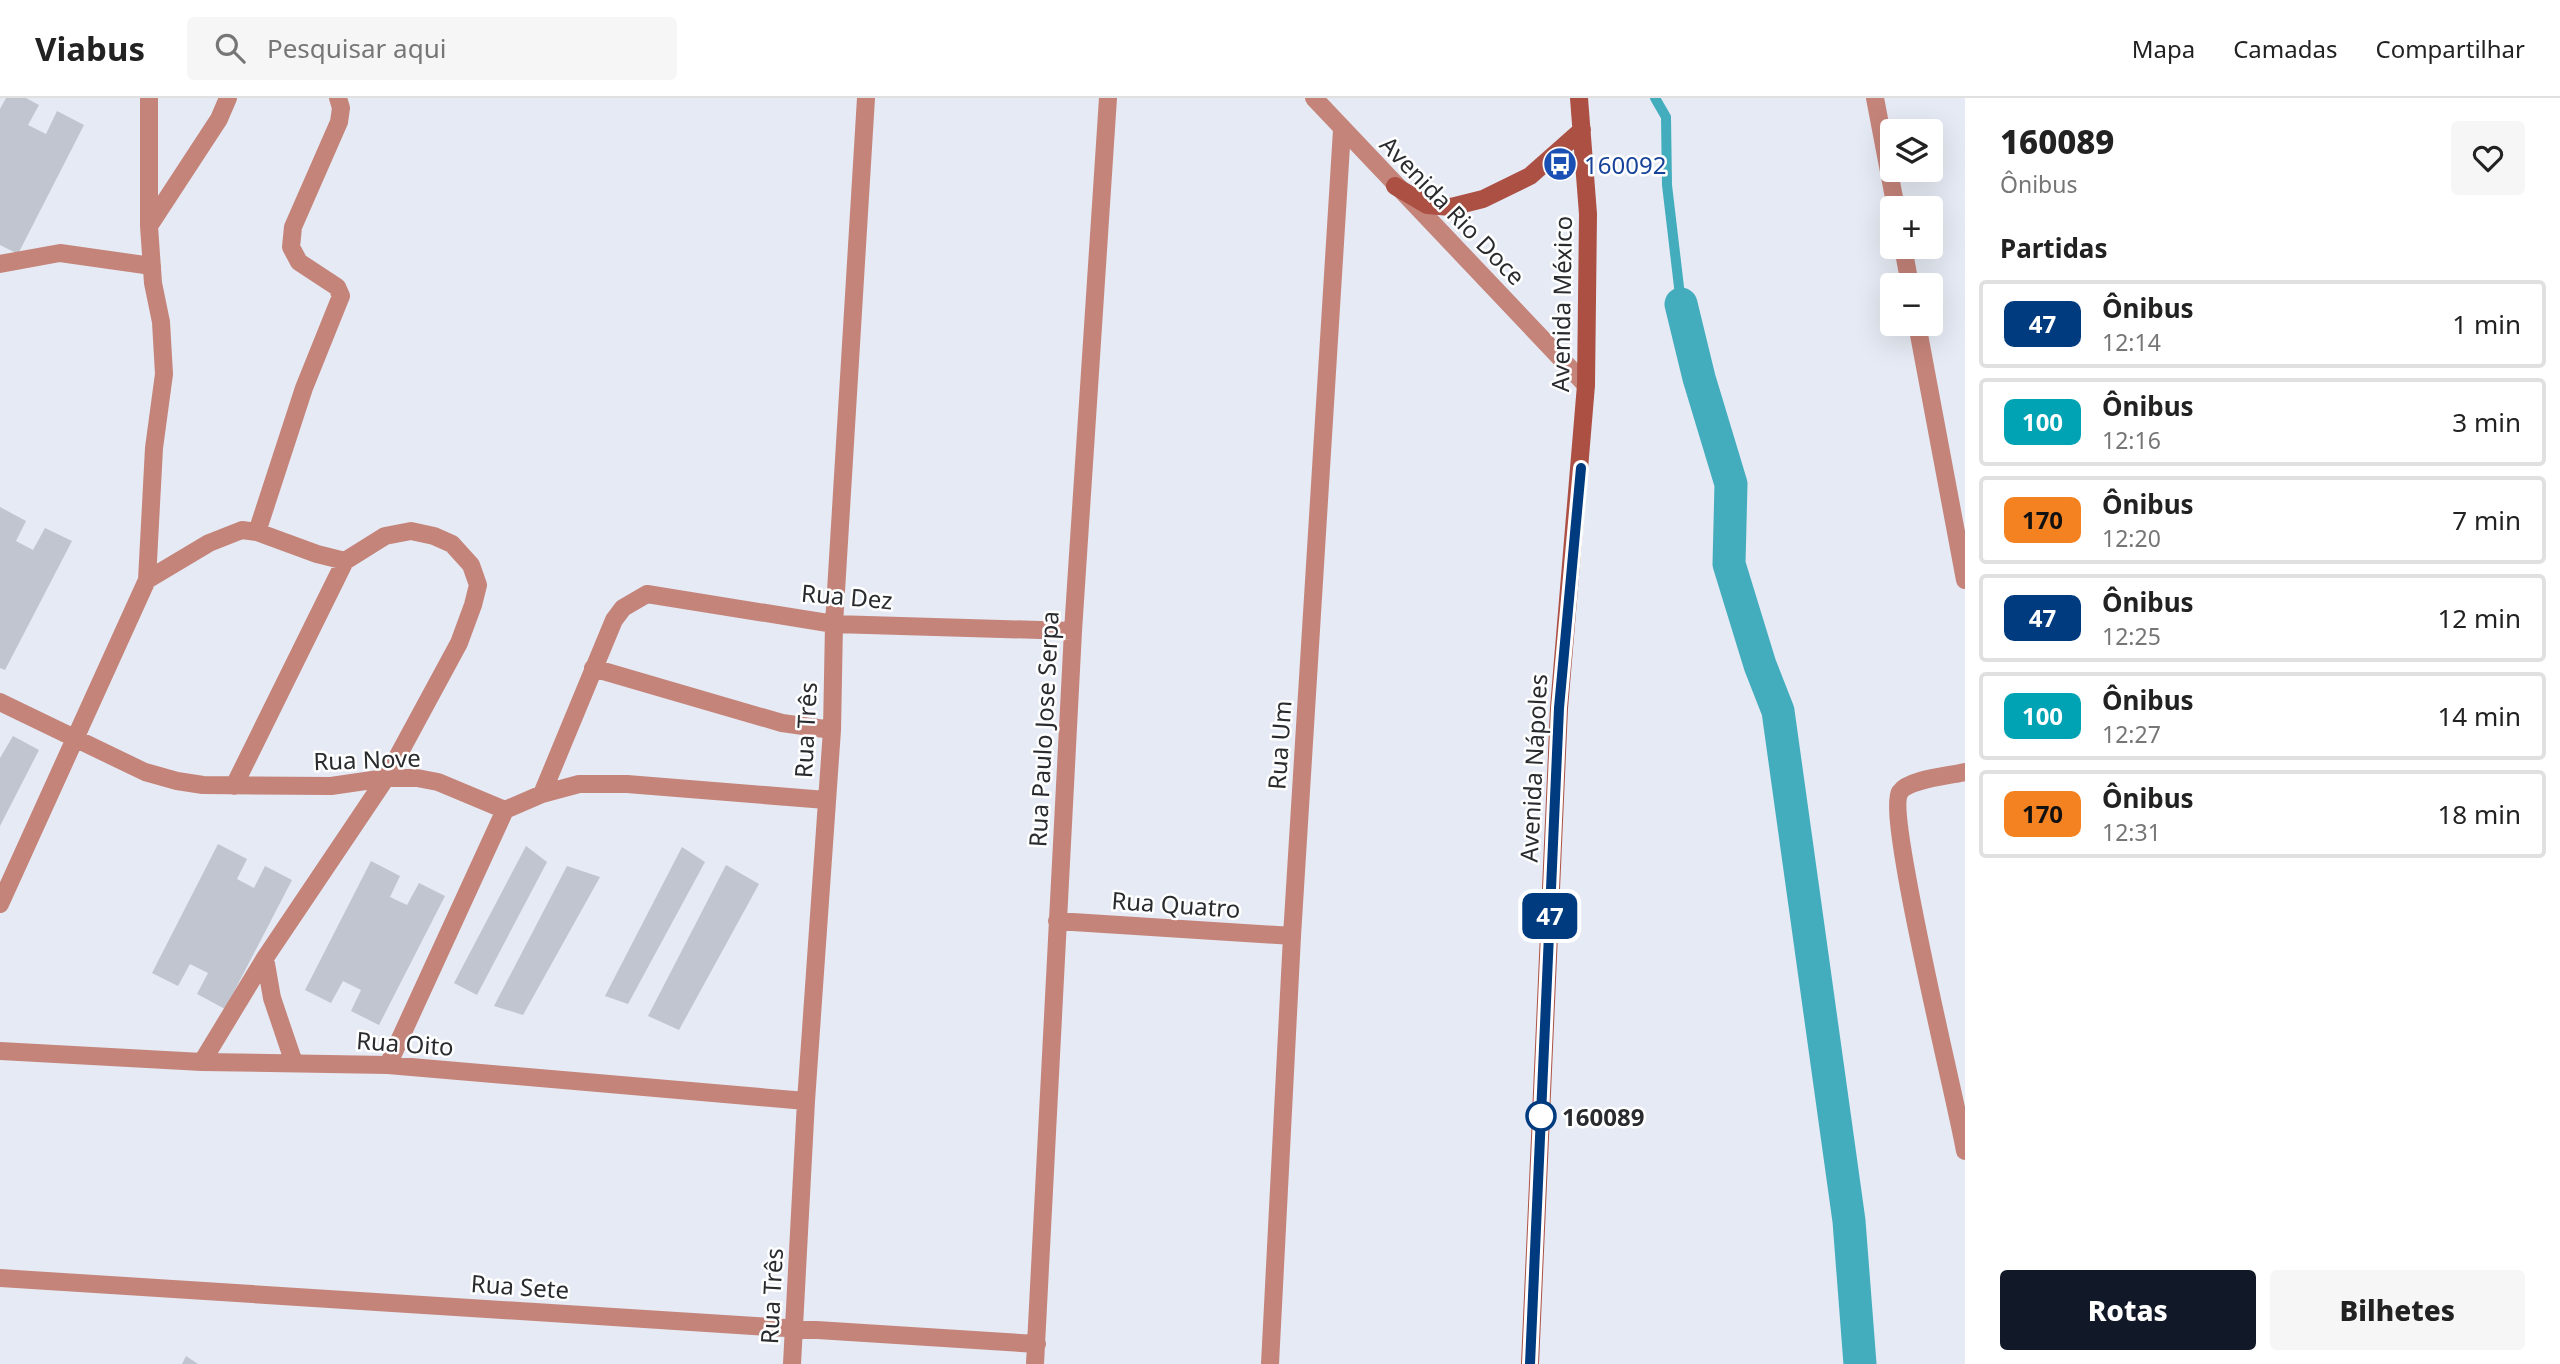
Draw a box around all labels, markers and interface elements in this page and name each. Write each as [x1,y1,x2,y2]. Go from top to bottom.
search box [187,17,677,80]
text: Viabus [35,26,145,71]
icon: search [211,29,249,67]
text: Pesquisar aqui [267,30,446,66]
text: Mapa [2132,32,2195,65]
text: Camadas [2233,32,2337,65]
text: Compartilhar [2375,32,2525,65]
map controls [1880,119,1943,336]
button: layers [1880,119,1943,182]
text: 160089 [2000,119,2114,164]
button: heart [2451,121,2525,195]
street label: Avenida Rio Doce [1373,128,1533,292]
bus stop icon: 160092 [1541,145,1579,183]
place label: 160092 [1584,148,1666,181]
text: Ônibus [2000,168,2078,200]
button: + [1880,196,1943,259]
street label: Avenida México [1543,216,1579,392]
text: Partidas [2000,230,2107,266]
button: − [1880,273,1943,336]
text: Ônibus [2102,290,2194,326]
text: 1 min [2452,306,2521,342]
text: 47 [2029,307,2056,340]
text: 12:14 [2102,326,2161,358]
text: Ônibus [2102,388,2194,424]
text: 3 min [2452,404,2521,440]
text: 100 [2022,405,2063,438]
text: 12:16 [2102,424,2161,456]
text: Ônibus [2102,486,2194,522]
text: 7 min [2452,502,2521,538]
text: 170 [2022,503,2063,536]
text: 12:20 [2102,522,2161,554]
street label: Rua Dez [800,576,894,616]
text: Ônibus [2102,584,2194,620]
text: 12 min [2437,600,2521,636]
text: 47 [2029,601,2056,634]
street label: Rua Paulo Jose Serpa [1020,610,1066,848]
text: 12:25 [2102,620,2161,652]
street label: Avenida Nápoles [1512,673,1554,863]
street label: Rua Três [786,681,824,779]
text: Ônibus [2102,682,2194,718]
text: 14 min [2437,698,2521,734]
street label: Rua Um [1259,699,1299,791]
text: 100 [2022,699,2063,732]
text: 12:27 [2102,718,2161,750]
street label: Rua Nove [313,741,421,777]
text: Ônibus [2102,780,2194,816]
text: 18 min [2437,796,2521,832]
text: 170 [2022,797,2063,830]
text: 12:31 [2102,816,2161,848]
street label: Rua Quatro [1110,883,1242,925]
line badge: 47 [1518,893,1582,939]
text: 47 [1536,899,1564,932]
street label: Rua Oito [355,1023,455,1063]
place label: 160089 [1562,1100,1644,1133]
marker: 160089 [1526,1101,1556,1131]
street label: Rua Três [752,1247,790,1345]
street label: Rua Sete [470,1266,570,1306]
button: Rotas [2000,1270,2256,1350]
button: Bilhetes [2270,1270,2525,1350]

